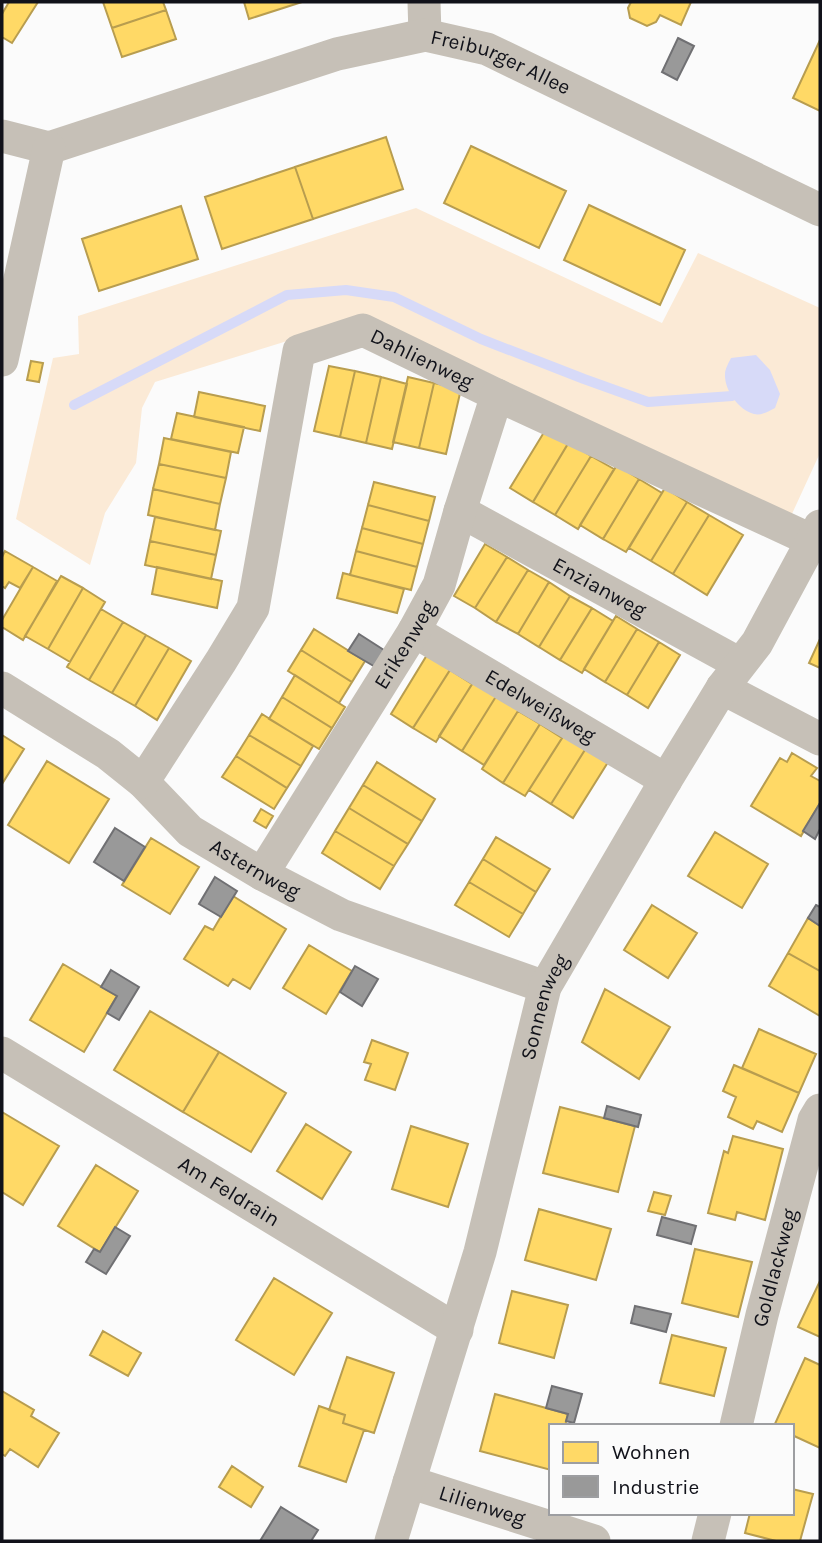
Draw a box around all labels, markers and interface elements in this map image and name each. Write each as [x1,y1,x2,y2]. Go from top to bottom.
street label: Freiburger Allee [428,25,574,100]
street label: Dahlienweg [367,324,478,394]
street label: Enzianweg [549,552,651,623]
street label: Erikenweg [369,596,440,693]
street label: Edelweißweg [481,664,600,748]
street label: Asternweg [206,834,305,904]
street label: Sonnenweg [516,950,574,1062]
street label: Am Feldrain [174,1151,284,1231]
street label: Goldlackweg [748,1206,802,1329]
legend [549,1424,794,1515]
text: Wohnen [612,1440,690,1464]
text: Industrie [612,1475,699,1499]
street label: Lilienweg [436,1480,529,1530]

